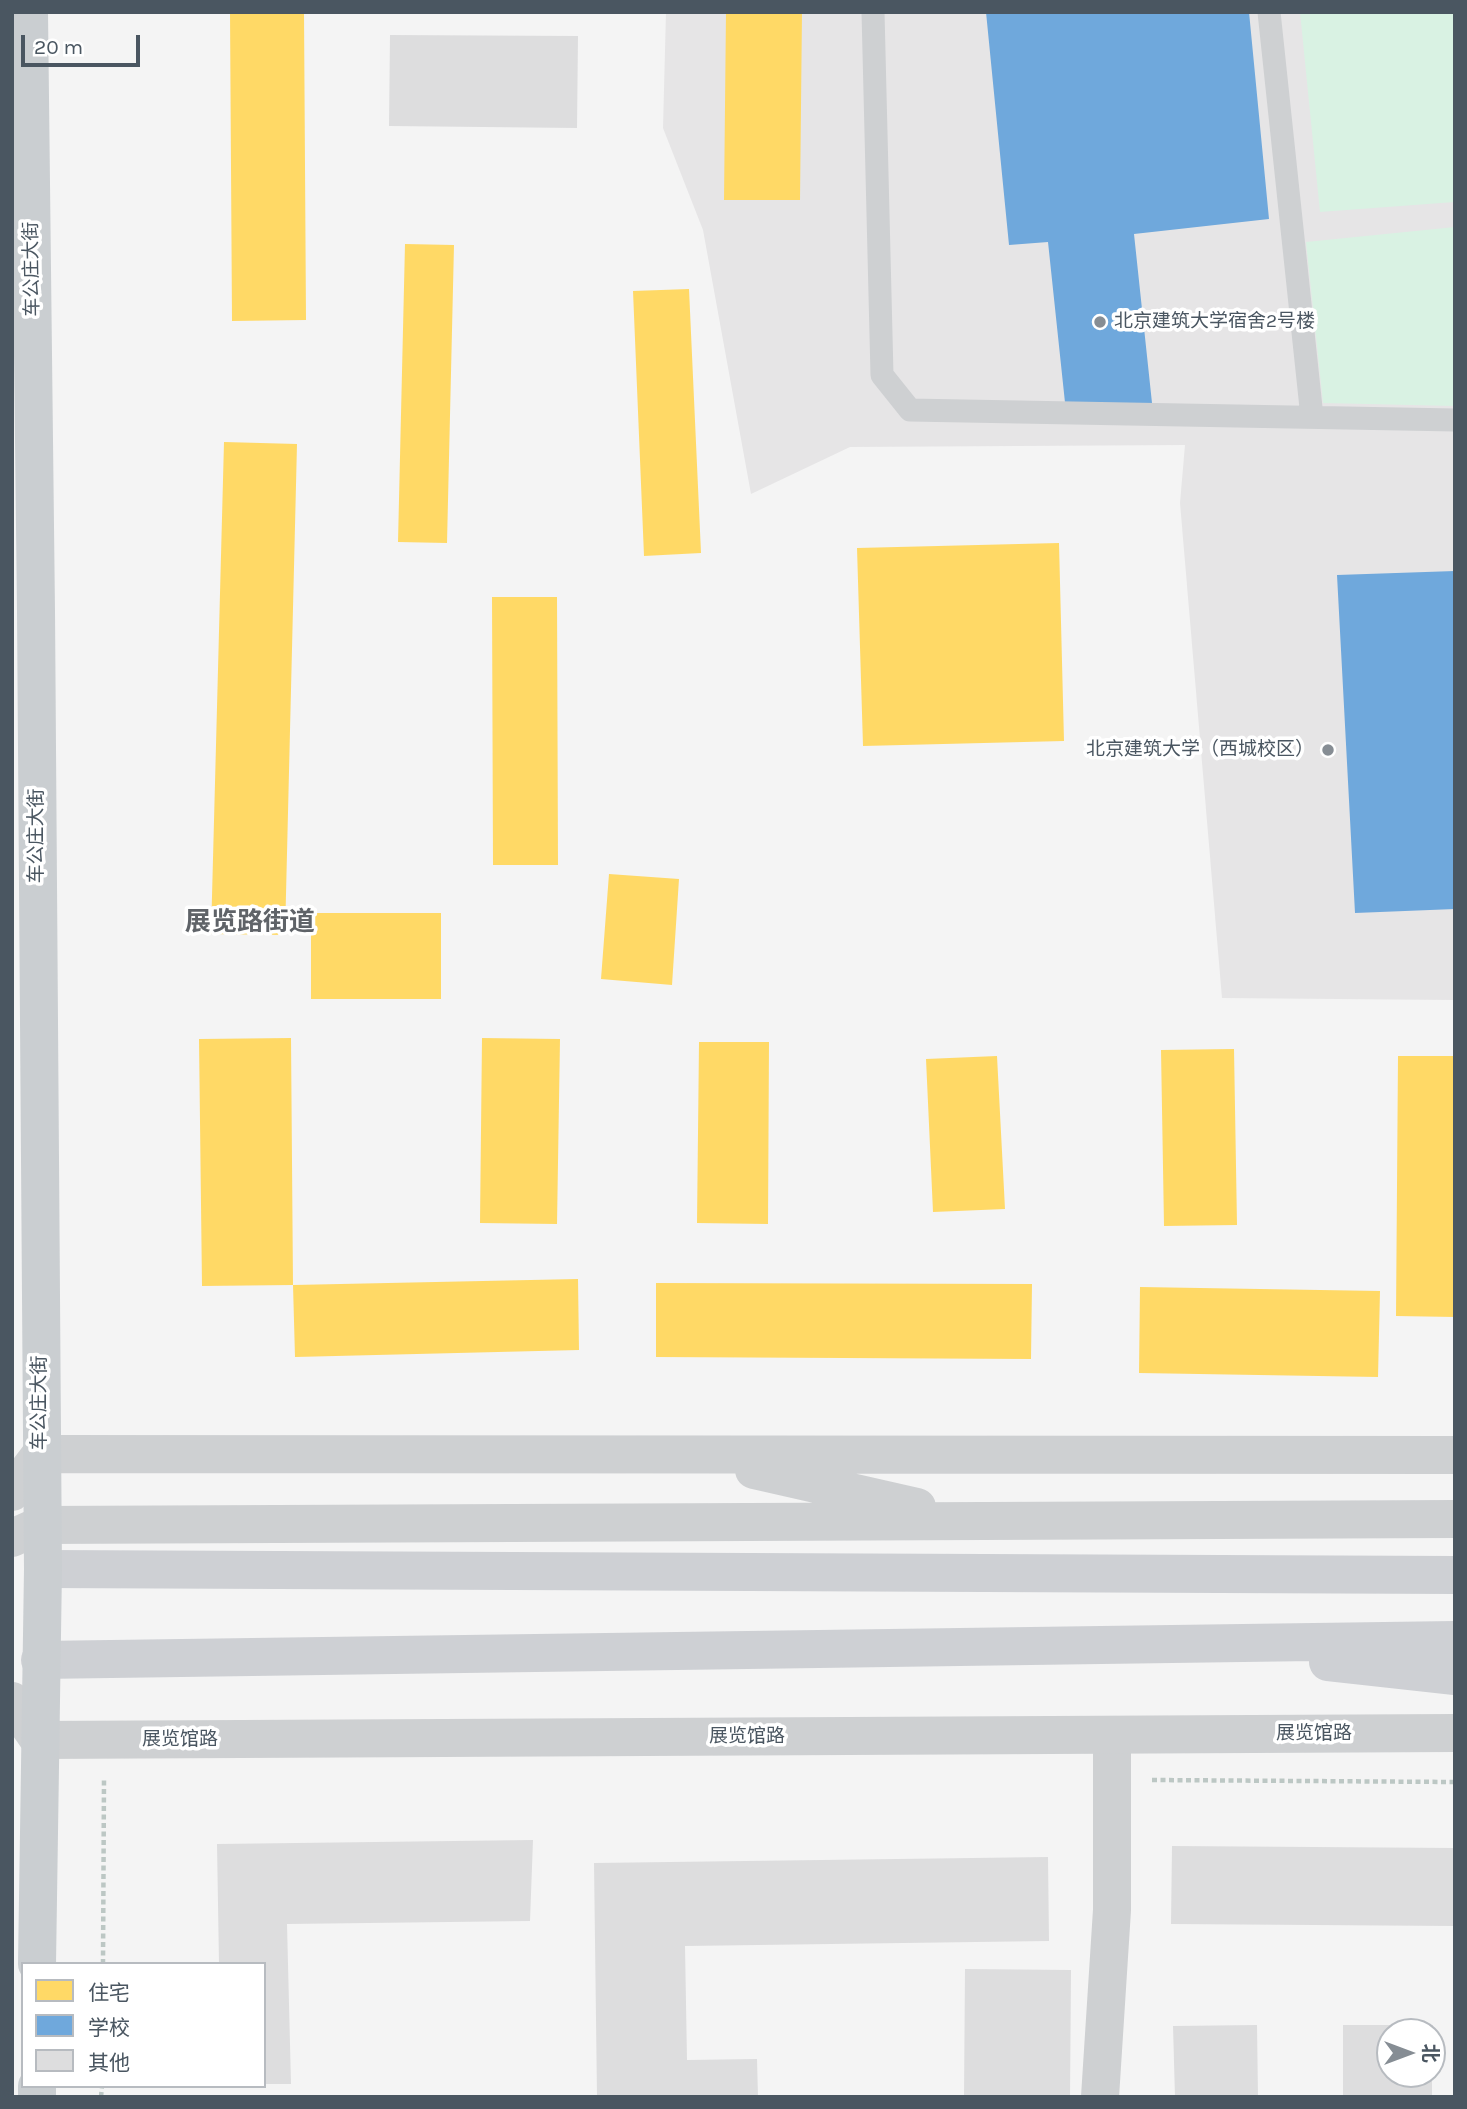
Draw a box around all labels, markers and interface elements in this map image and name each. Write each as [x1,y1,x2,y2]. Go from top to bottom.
scale bar [24,21,144,65]
text: 20 m [34,35,83,59]
street label: 车公庄大街 [20,221,44,317]
place label: 北京建筑大学宿舍2号楼 [1114,311,1315,333]
marker: 北京建筑大学宿舍2号楼 [1092,314,1108,330]
place label: 北京建筑大学（西城校区） [1086,739,1314,761]
marker: 北京建筑大学（西城校区） [1320,742,1336,758]
street label: 车公庄大街 [26,789,48,883]
district label: 展览路街道 [185,907,315,939]
street label: 车公庄大街 [29,1356,51,1450]
street label: 展览馆路 [1276,1723,1352,1745]
street label: 展览馆路 [709,1726,785,1748]
street label: 展览馆路 [142,1729,218,1751]
legend [21,1962,266,2088]
text: 住宅 [88,1981,130,2005]
text: 学校 [88,2016,130,2040]
north arrow [1376,2018,1446,2088]
text: 北 [1419,2043,1441,2063]
text: 其他 [88,2051,130,2075]

